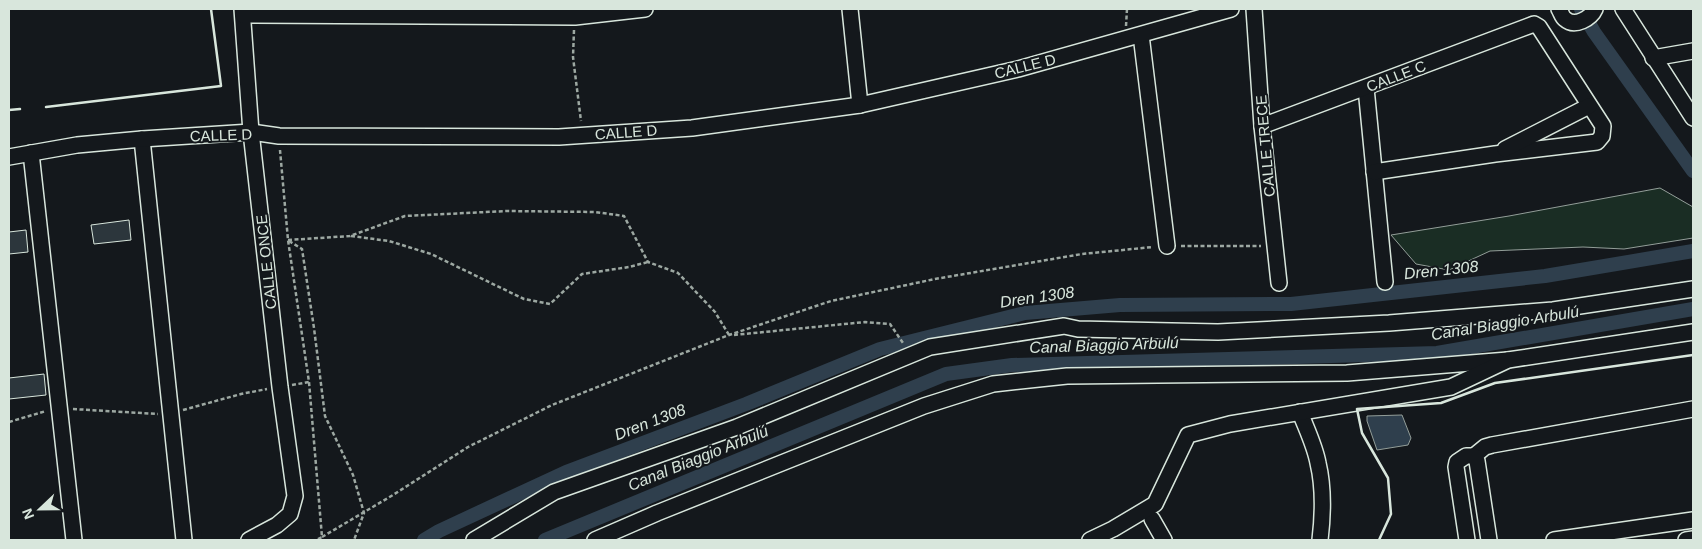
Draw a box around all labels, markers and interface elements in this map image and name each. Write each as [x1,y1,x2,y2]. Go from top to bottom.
street label: CALLE D [993,50,1058,82]
street label: CALLE C [1364,57,1428,95]
street label: CALLE TRECE [1252,94,1278,198]
street label: CALLE D [594,121,658,143]
street label: CALLE D [189,125,253,145]
street label: CALLE ONCE [253,214,279,310]
water label: Dren 1308 [1403,258,1479,282]
water label: Dren 1308 [999,283,1075,311]
water label: Canal Biaggio Arbulú [1430,303,1580,343]
water label: Canal Biaggio Arbulú [1029,334,1179,356]
water label: Dren 1308 [612,401,688,443]
water label: Canal Biaggio Arbulú [625,422,771,494]
north arrow [15,484,65,534]
text: N [19,506,37,522]

